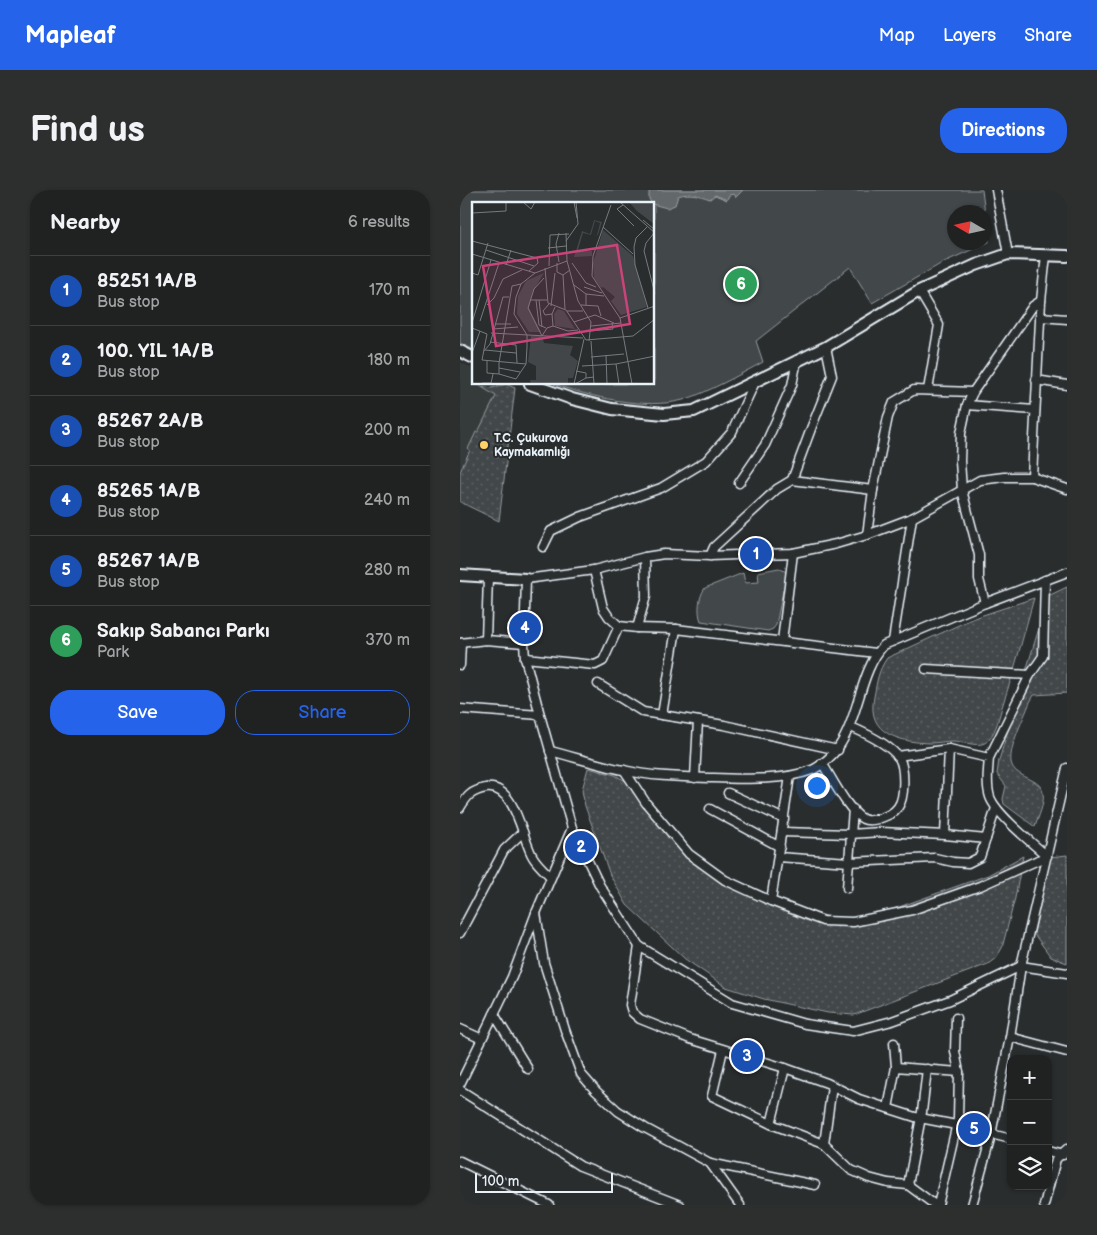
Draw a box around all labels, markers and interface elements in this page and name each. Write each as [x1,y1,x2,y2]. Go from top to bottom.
text: Mapleaf [25,21,116,50]
text: Map [879,25,915,46]
text: Layers [943,25,996,46]
text: Share [1024,25,1072,46]
button: Directions [940,108,1067,153]
text: Find us [30,109,145,152]
inset map [472,202,655,385]
north arrow [947,205,992,250]
text: Nearby [50,210,120,235]
text: 6 results [348,213,410,232]
pin: 6 [725,265,757,303]
text: 85251 1A/B [97,270,197,293]
text: 1 [63,281,69,300]
text: 170 m [369,281,410,300]
text: Bus stop [97,293,160,312]
text: 100. YIL 1A/B [97,340,214,363]
text: 2 [61,351,71,370]
text: 180 m [368,351,410,370]
text: Bus stop [97,363,160,382]
text: 85267 2A/B [97,410,203,433]
text: 3 [61,421,71,440]
text: 200 m [364,421,410,440]
place label: T.C. Çukurova Kaymakamlığı [494,431,570,460]
text: Bus stop [97,433,160,452]
marker: T.C. Çukurova Kaymakamlığı [478,439,490,451]
text: 85265 1A/B [97,480,200,503]
text: 4 [61,491,71,510]
text: 240 m [364,491,410,510]
text: Bus stop [97,503,160,522]
pin: 1 [740,535,772,573]
text: 85267 1A/B [97,550,200,573]
text: 5 [61,561,71,580]
text: 280 m [364,561,410,580]
text: Bus stop [97,573,160,592]
pin: 4 [509,609,541,647]
text: Sakıp Sabancı Parkı [97,620,270,643]
text: 6 [61,631,71,650]
text: 370 m [365,631,410,650]
text: Park [97,643,129,662]
button: Save [50,690,225,735]
button: Share [235,690,410,735]
your location [804,773,830,799]
pin: 2 [565,828,597,866]
pin: 3 [731,1037,763,1075]
map controls [1007,1055,1052,1190]
button: + [1007,1055,1052,1100]
button: − [1007,1100,1052,1145]
pin: 5 [958,1110,990,1148]
button: layers [1007,1145,1052,1190]
scale bar [475,1170,612,1193]
text: 100 m [482,1173,519,1190]

